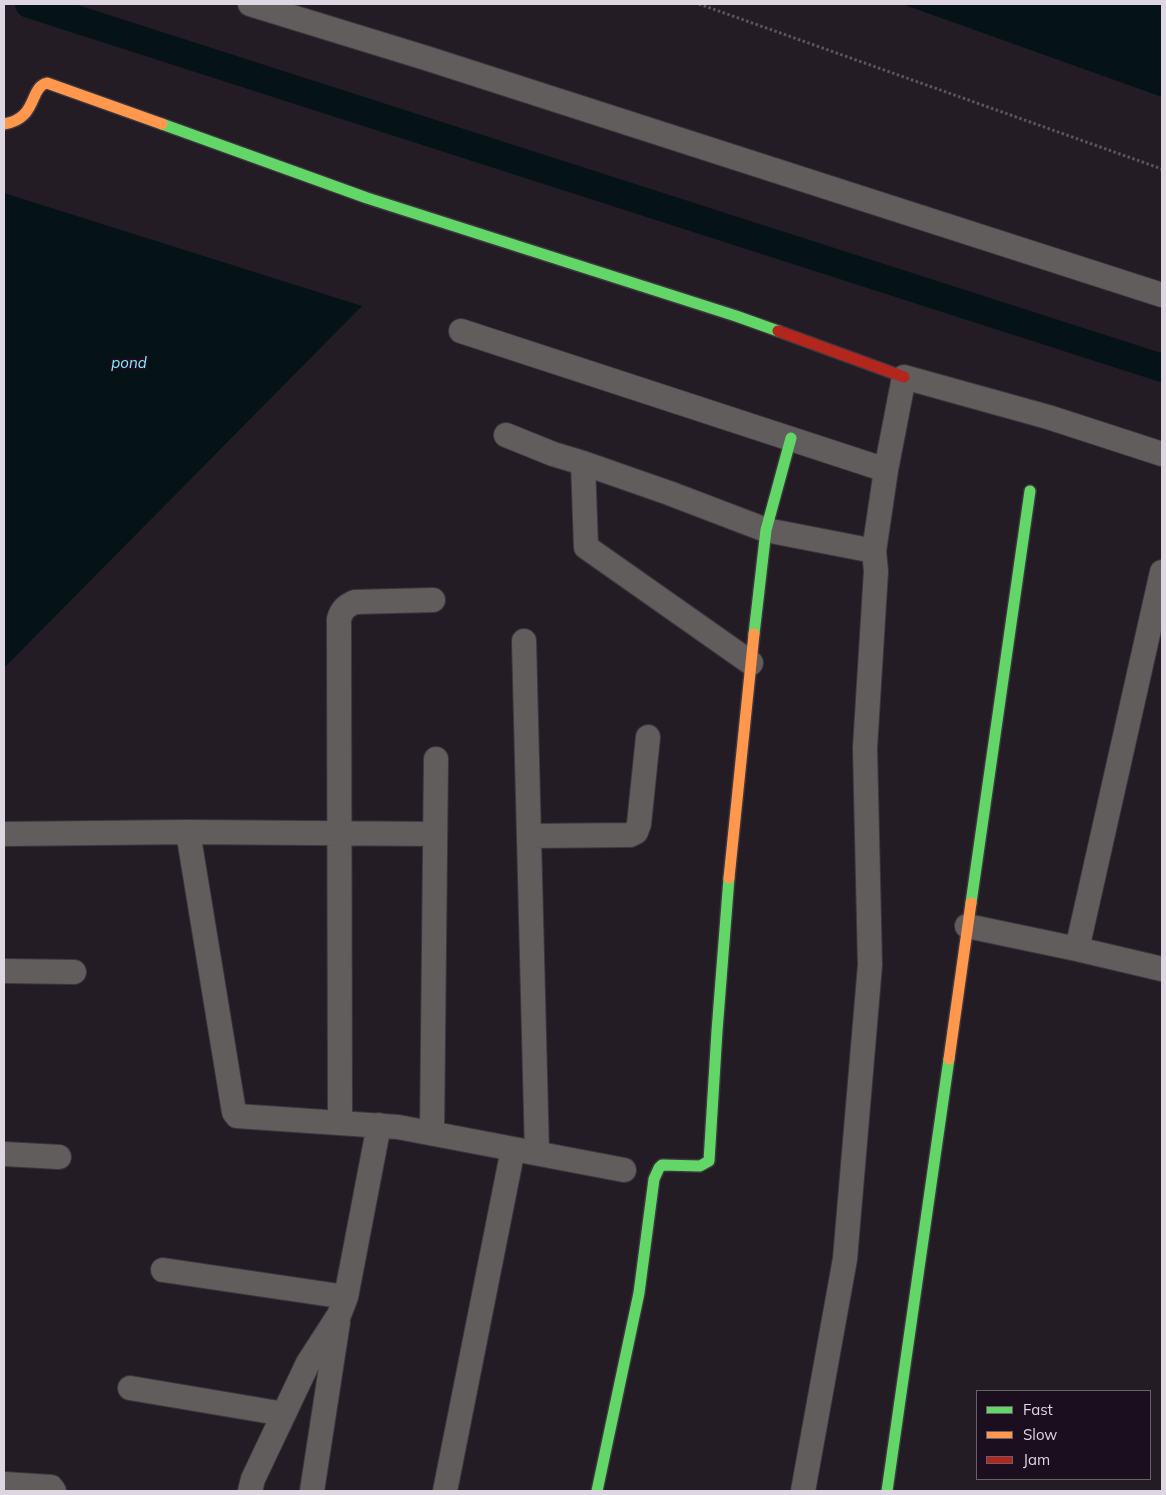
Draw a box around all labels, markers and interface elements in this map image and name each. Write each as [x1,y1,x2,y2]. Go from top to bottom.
water label: pond [111,354,147,372]
legend [976,1390,1151,1480]
text: Fast [1023,1400,1053,1419]
text: Slow [1023,1425,1057,1444]
text: Jam [1023,1450,1050,1469]

